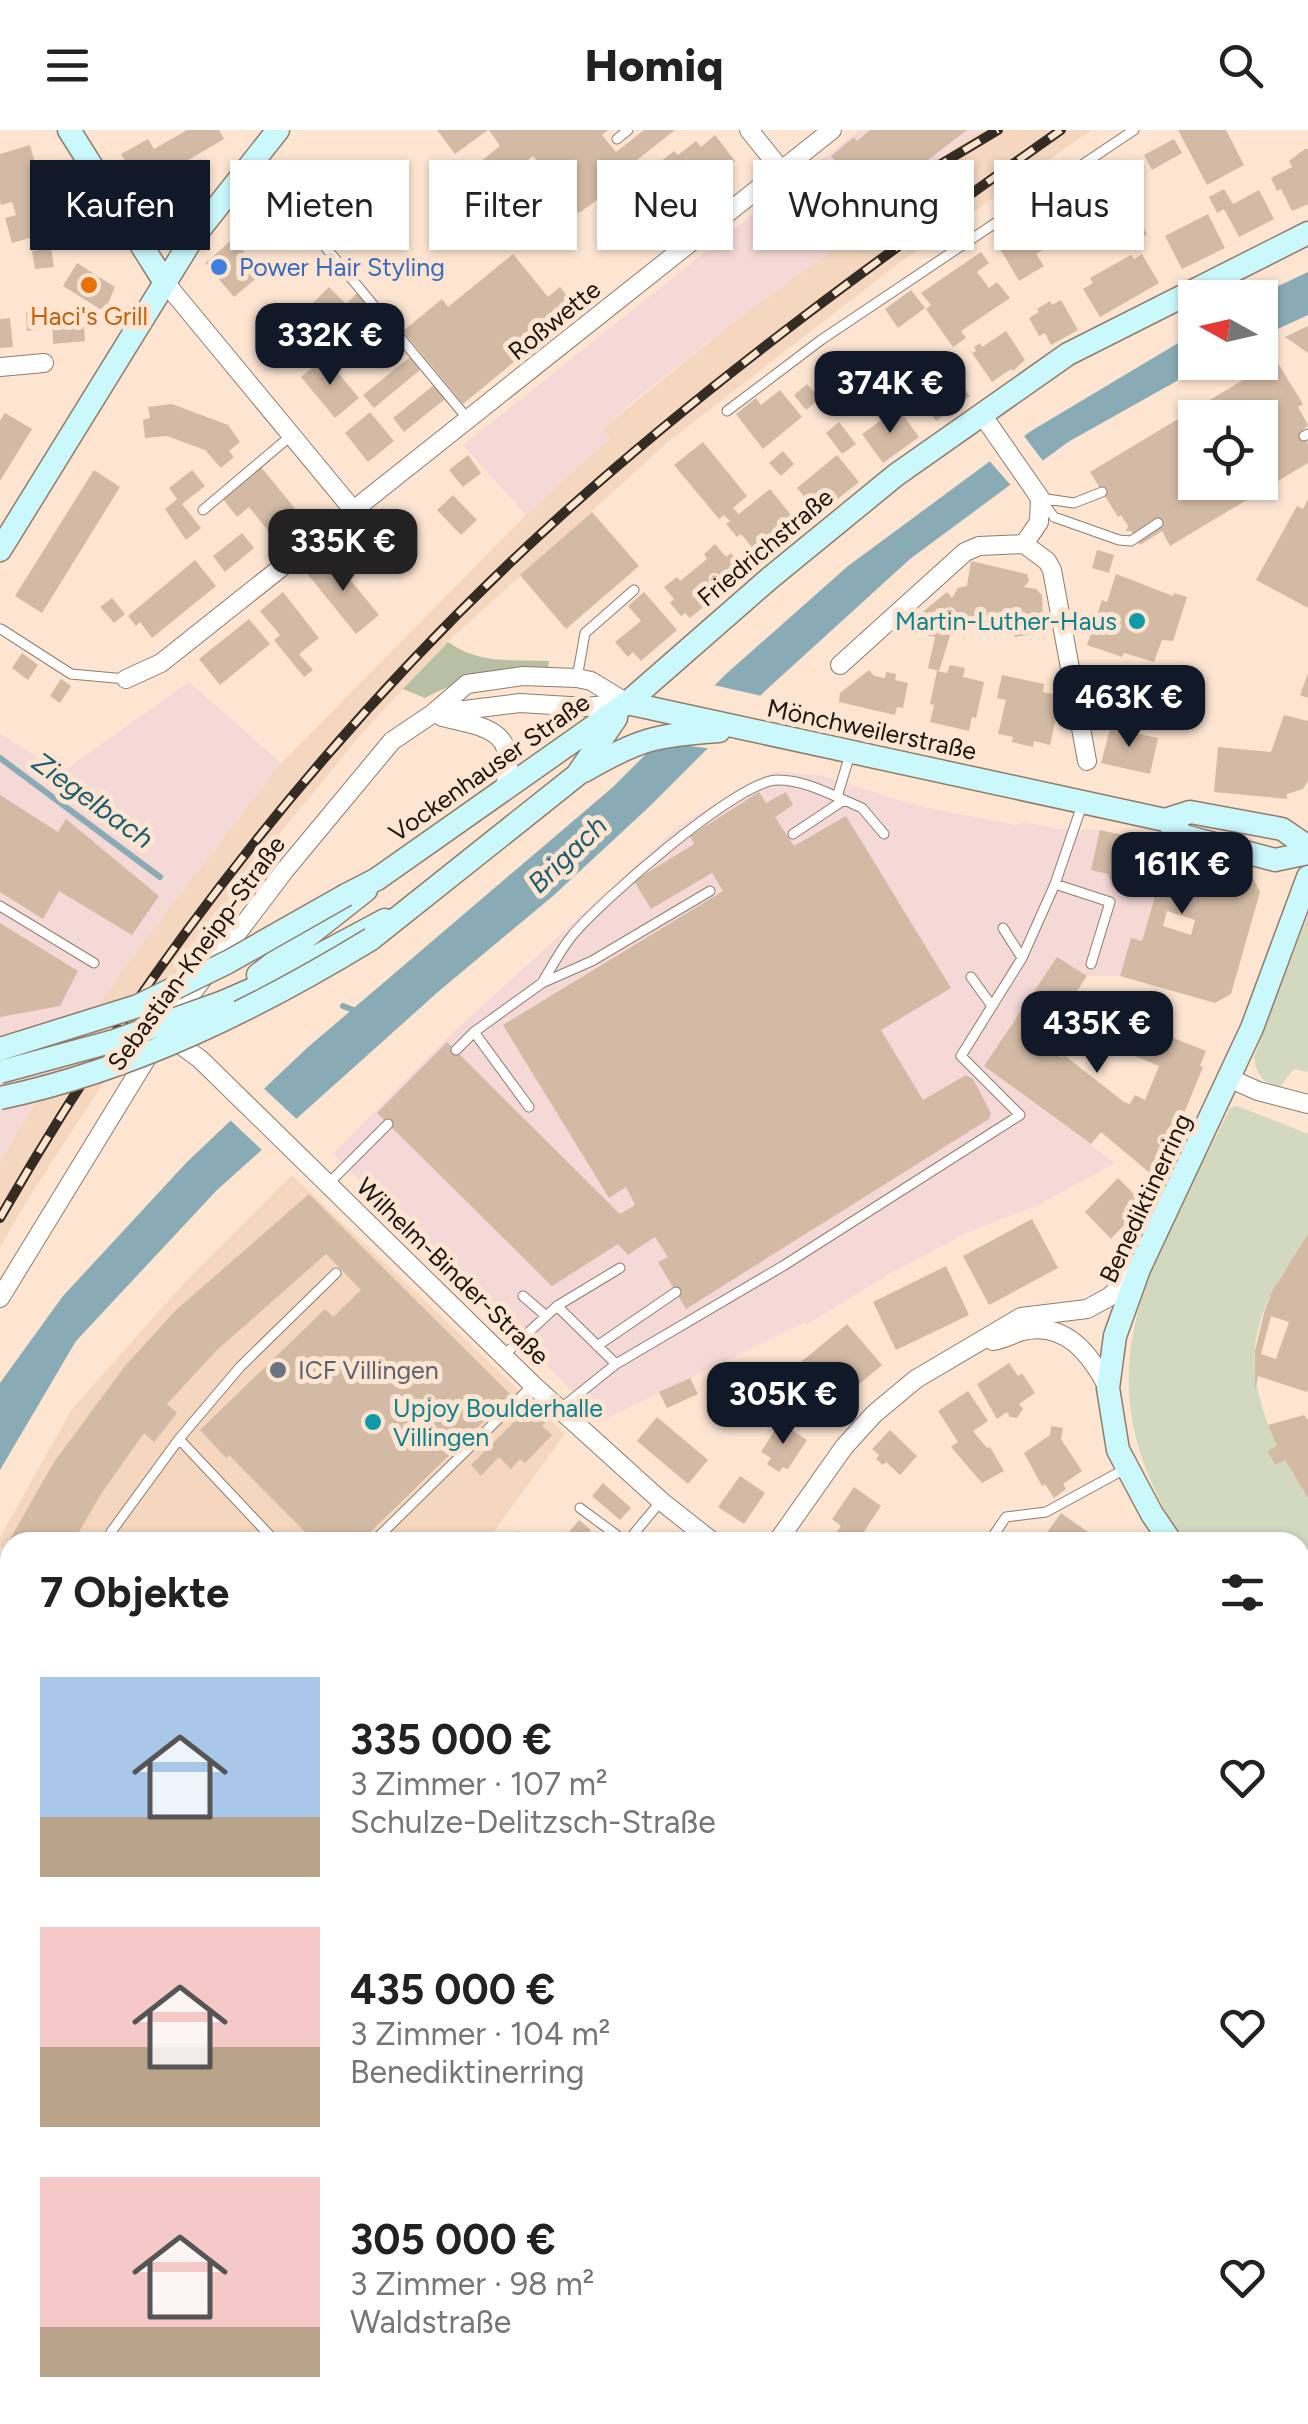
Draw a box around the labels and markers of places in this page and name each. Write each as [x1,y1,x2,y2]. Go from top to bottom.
place label: Power Hair Styling [239,252,445,282]
marker: Power Hair Styling [208,256,230,278]
marker: Haci's Grill [78,274,100,296]
place label: Haci's Grill [30,301,148,331]
pin: 332K € [249,303,411,388]
pin: 374K € [809,351,971,436]
pin: 335K € [262,509,424,594]
place label: Martin-Luther-Haus [895,606,1117,636]
marker: Martin-Luther-Haus [1126,610,1148,632]
pin: 463K € [1048,665,1210,750]
pin: 161K € [1101,832,1263,917]
pin: 435K € [1016,991,1178,1076]
place label: ICF Villingen [298,1355,439,1385]
marker: ICF Villingen [267,1359,289,1381]
pin: 305K € [702,1362,864,1447]
place label: Upjoy Boulderhalle Villingen [393,1393,603,1452]
marker: Upjoy Boulderhalle Villingen [362,1411,384,1433]

